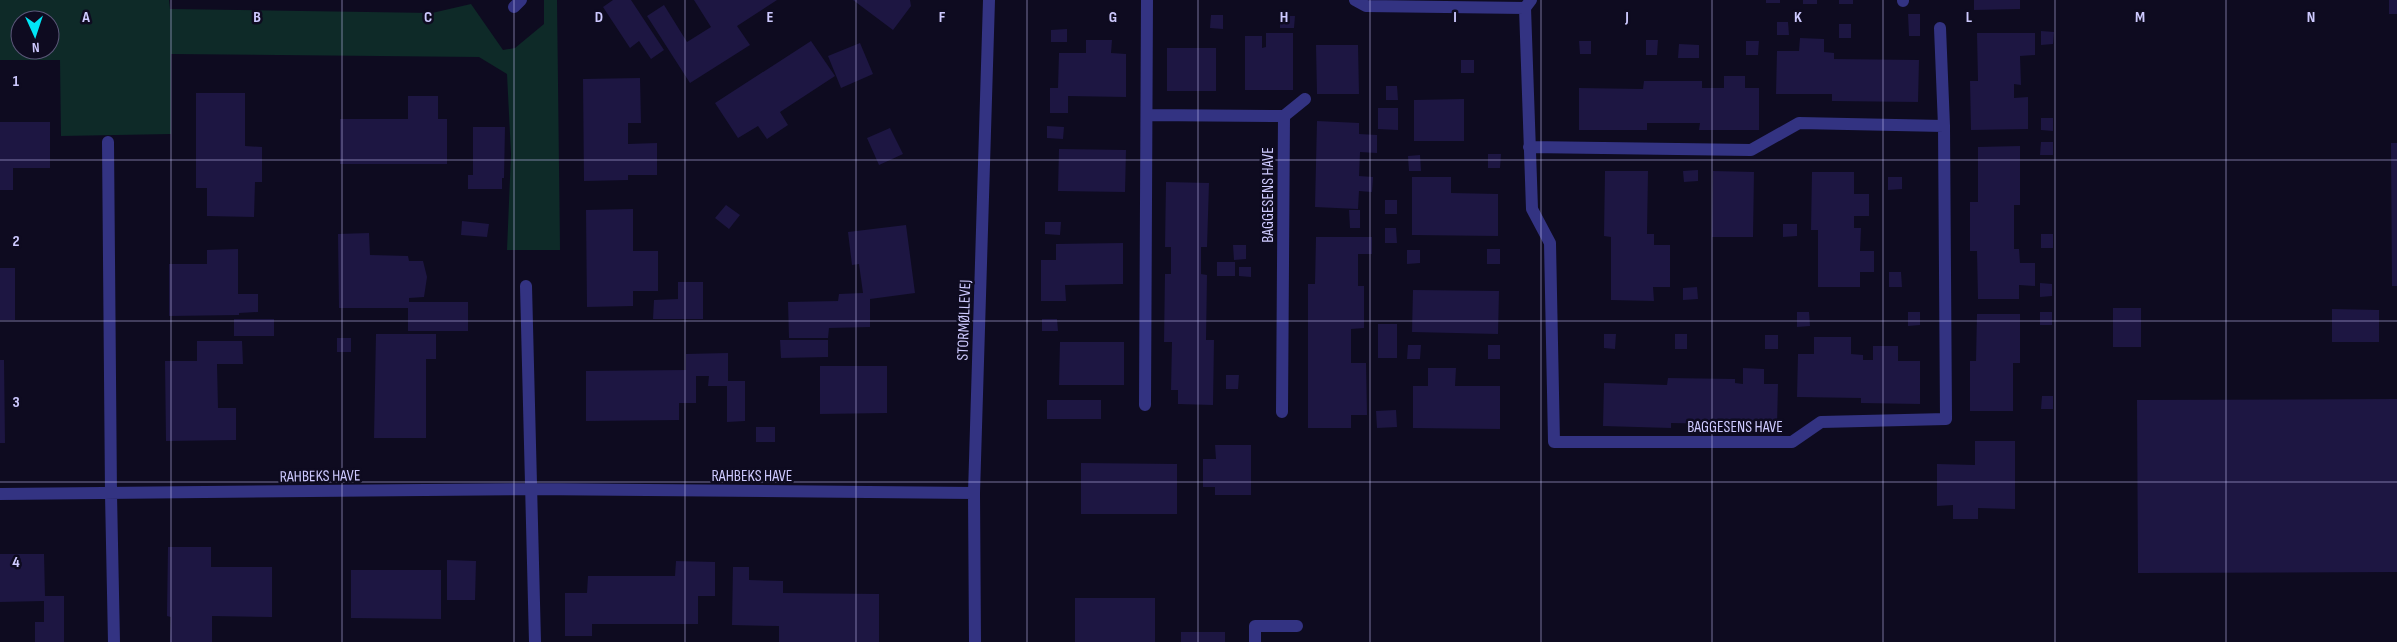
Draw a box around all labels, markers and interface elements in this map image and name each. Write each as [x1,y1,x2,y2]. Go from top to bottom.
text: A [81,8,90,27]
text: B [253,8,261,27]
text: C [424,8,432,27]
text: D [595,8,603,27]
text: E [767,8,774,27]
text: F [939,8,946,27]
text: G [1109,8,1117,27]
text: H [1280,8,1288,27]
text: I [1453,8,1457,27]
text: J [1624,8,1629,27]
text: K [1794,8,1802,27]
text: L [1966,8,1973,27]
text: M [2135,8,2145,27]
text: N [2307,8,2315,27]
north arrow [10,10,60,60]
text: N [31,39,40,56]
text: 1 [13,72,20,91]
street label: BAGGESENS HAVE [1259,147,1278,243]
text: 2 [12,232,20,251]
street label: STORMØLLEVEJ [954,279,975,361]
text: 3 [12,393,20,412]
street label: BAGGESENS HAVE [1687,418,1783,437]
street label: RAHBEKS HAVE [279,466,361,487]
street label: RAHBEKS HAVE [712,467,792,486]
text: 4 [12,553,20,572]

